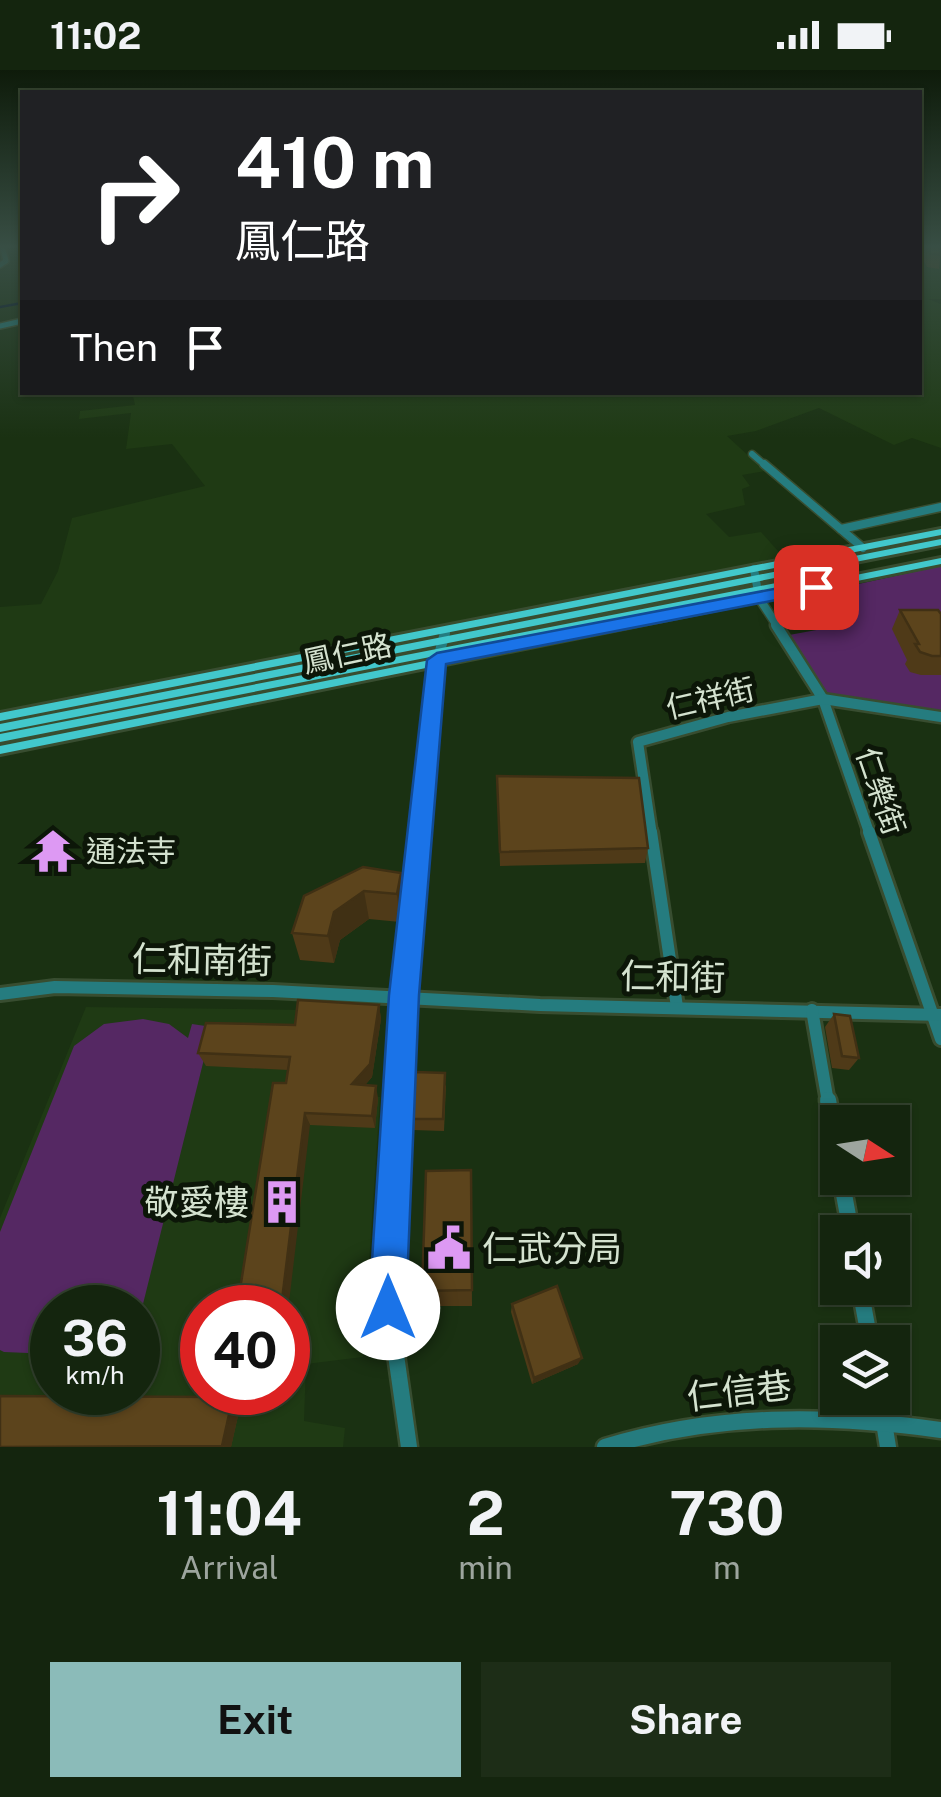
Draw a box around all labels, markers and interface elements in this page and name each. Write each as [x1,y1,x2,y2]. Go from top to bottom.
text: 11:02 [50,13,141,58]
text: 410 m [235,121,434,204]
icon: right [70,130,200,260]
text: 鳳仁路 [235,214,370,267]
icon: arrive [178,320,233,375]
text: Then [70,325,158,370]
pin [774,545,859,630]
icon: arrive [789,560,844,615]
street label: 鳳仁路 [299,626,395,680]
street label: 仁祥街 [662,670,758,726]
street label: 仁樂街 [849,743,913,839]
temple icon: 通法寺 [29,827,77,875]
place label: 通法寺 [86,833,176,869]
street label: 仁和南街 [132,938,272,982]
street label: 仁和街 [620,956,726,998]
north arrow [820,1105,910,1195]
map controls [820,1105,910,1415]
building icon: 敬愛樓 [258,1178,306,1226]
place label: 敬愛樓 [144,1182,249,1223]
button: sound [820,1215,910,1305]
public building icon: 仁武分局 [425,1224,473,1272]
place label: 仁武分局 [482,1228,622,1269]
position arrow [336,1256,440,1360]
speed limit sign: 40 [180,1285,310,1415]
text: 36 [62,1308,128,1367]
button: layers [820,1325,910,1415]
text: km/h [66,1360,124,1390]
street label: 仁信巷 [684,1364,794,1418]
text: 11:04 [156,1478,302,1549]
text: 2 [466,1478,505,1549]
text: 730 [669,1478,784,1549]
text: Arrival [180,1549,279,1586]
text: min [458,1549,513,1586]
text: m [713,1549,741,1586]
button: Exit [50,1662,461,1777]
button: Share [481,1662,891,1777]

